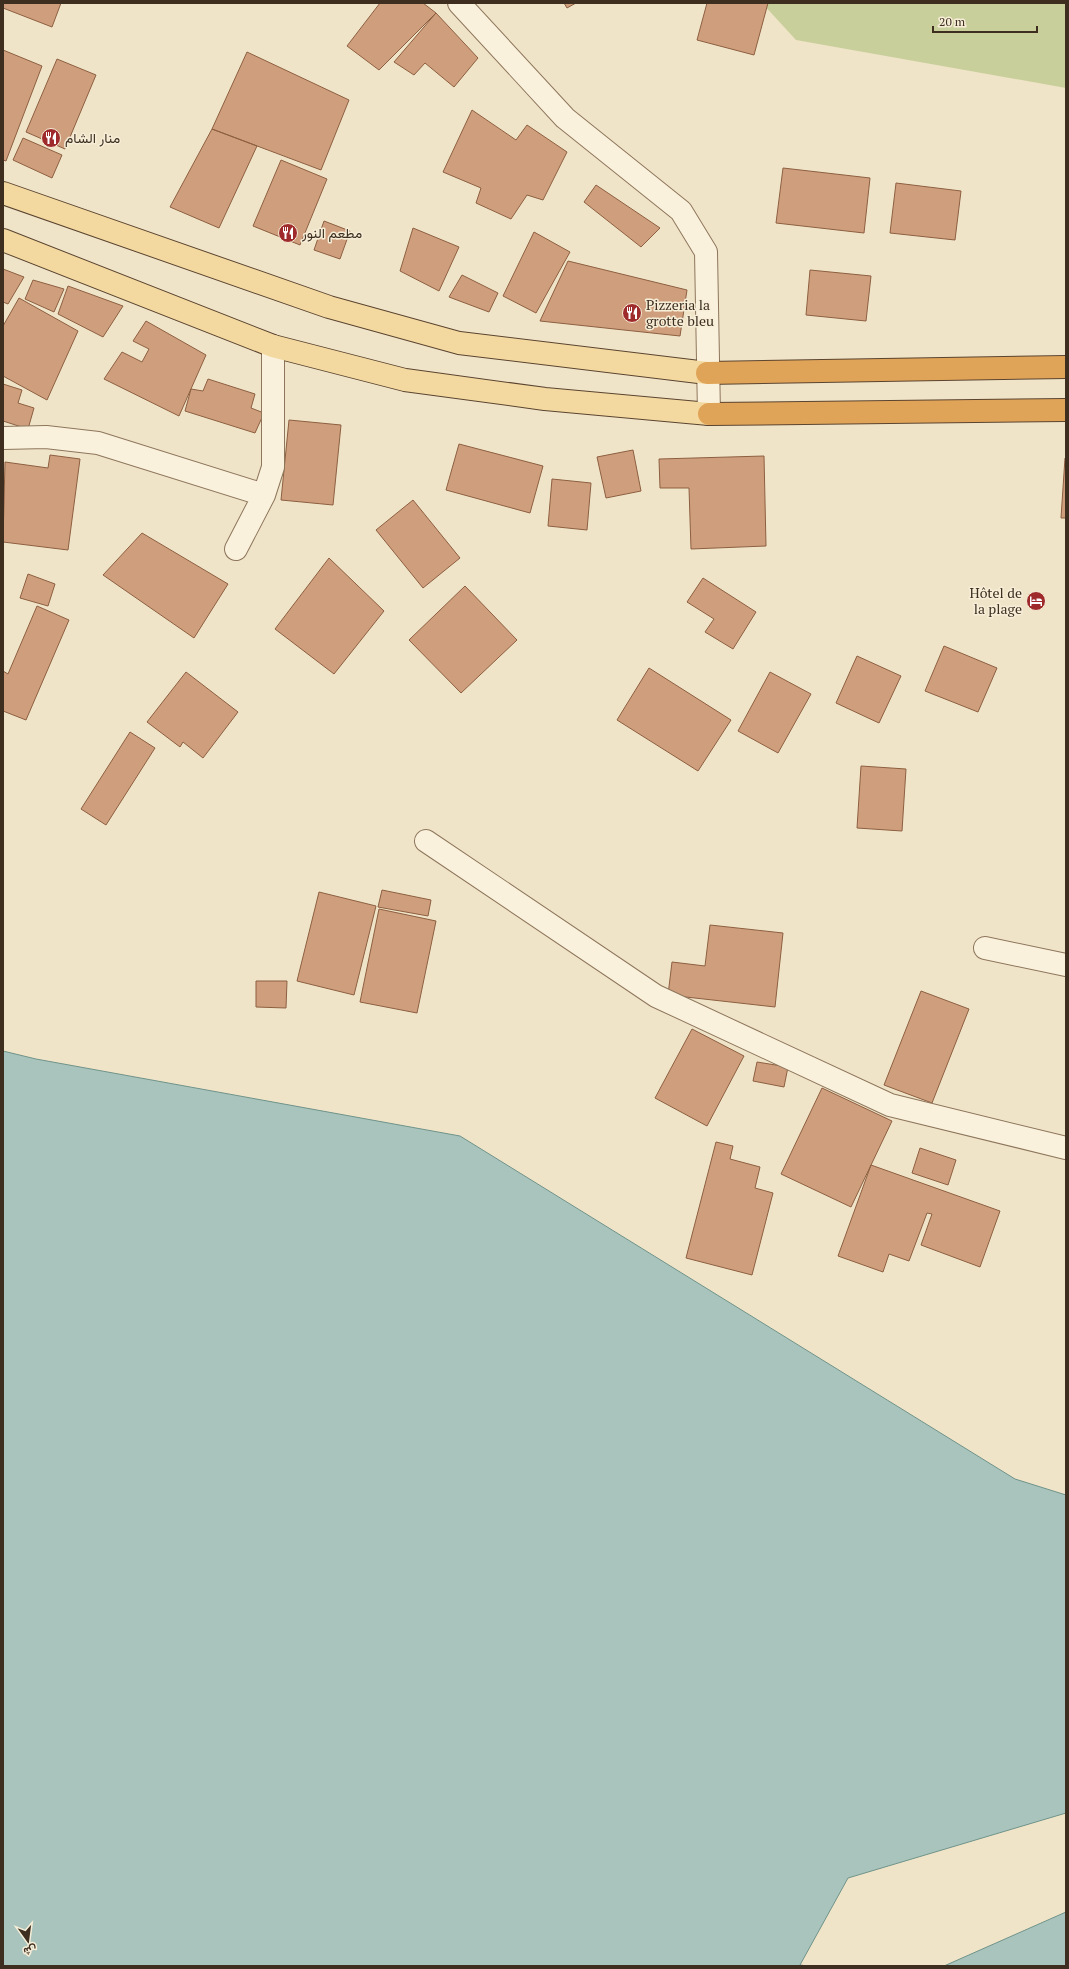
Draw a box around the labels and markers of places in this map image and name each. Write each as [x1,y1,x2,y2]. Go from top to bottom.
restaurant icon: منار الشام [40,127,62,149]
place label: منار الشام [65,128,120,147]
restaurant icon: مطعم النور [277,222,299,244]
place label: مطعم النور [301,223,362,242]
place label: Pizzeria la grotte bleu [646,295,714,330]
restaurant icon: Pizzeria la grotte bleu [621,302,643,324]
place label: Hôtel de la plage [970,583,1022,618]
hotel icon: Hôtel de la plage [1025,590,1047,612]

